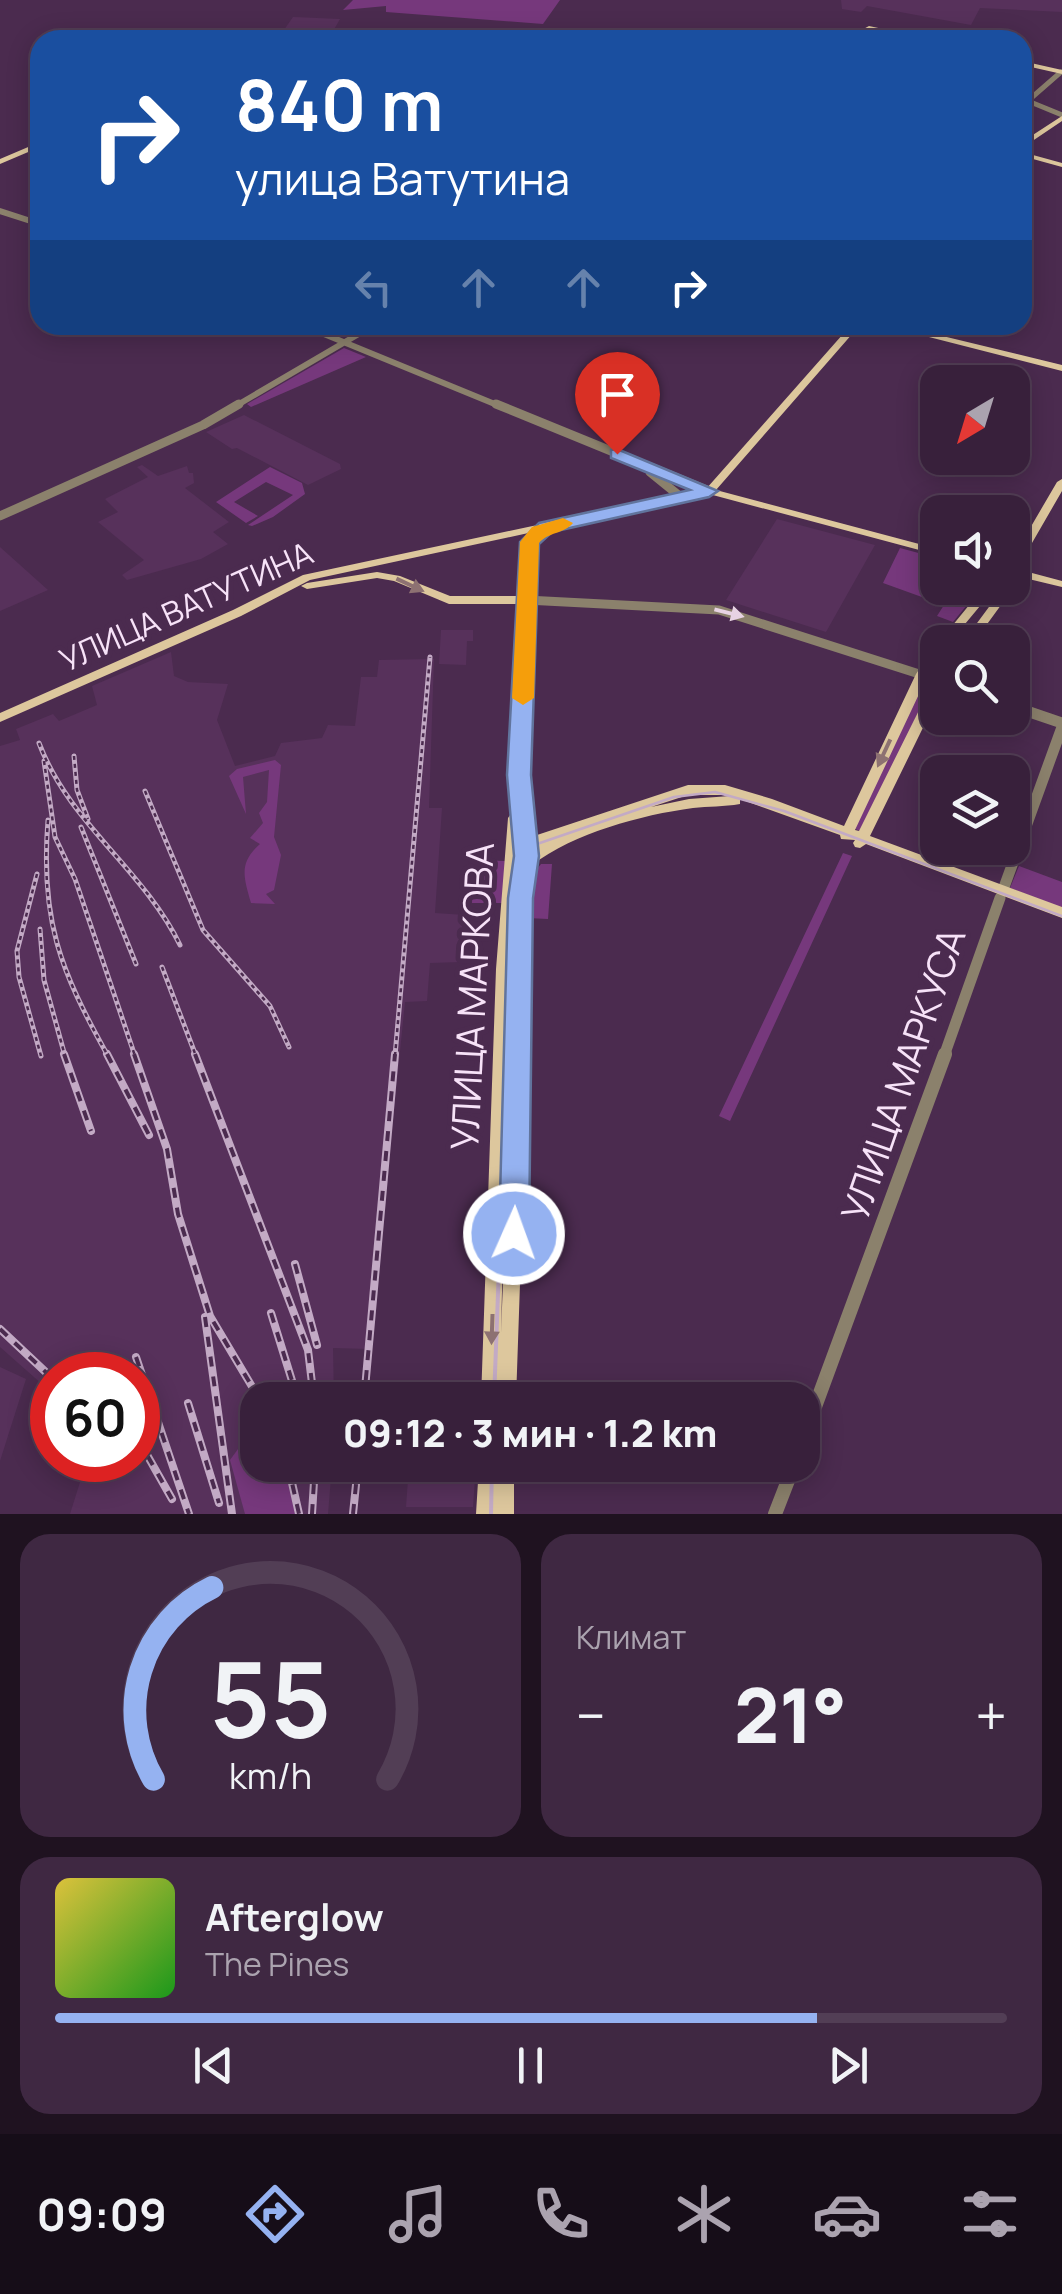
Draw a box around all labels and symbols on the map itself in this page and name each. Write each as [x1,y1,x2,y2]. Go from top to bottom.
pin [575,352,660,455]
north arrow [920,365,1030,475]
street label: УЛИЦА ВАТУТИНА [52,530,320,682]
one-way arrow [395,576,424,593]
one-way arrow [714,606,745,621]
one-way arrow [876,739,893,768]
street label: УЛИЦА МАРКОВА [437,841,505,1151]
street label: УЛИЦА МАРКУСА [827,921,977,1227]
position arrow [462,1182,566,1286]
one-way arrow [484,1313,500,1345]
speed limit sign: 60 [30,1352,160,1482]

